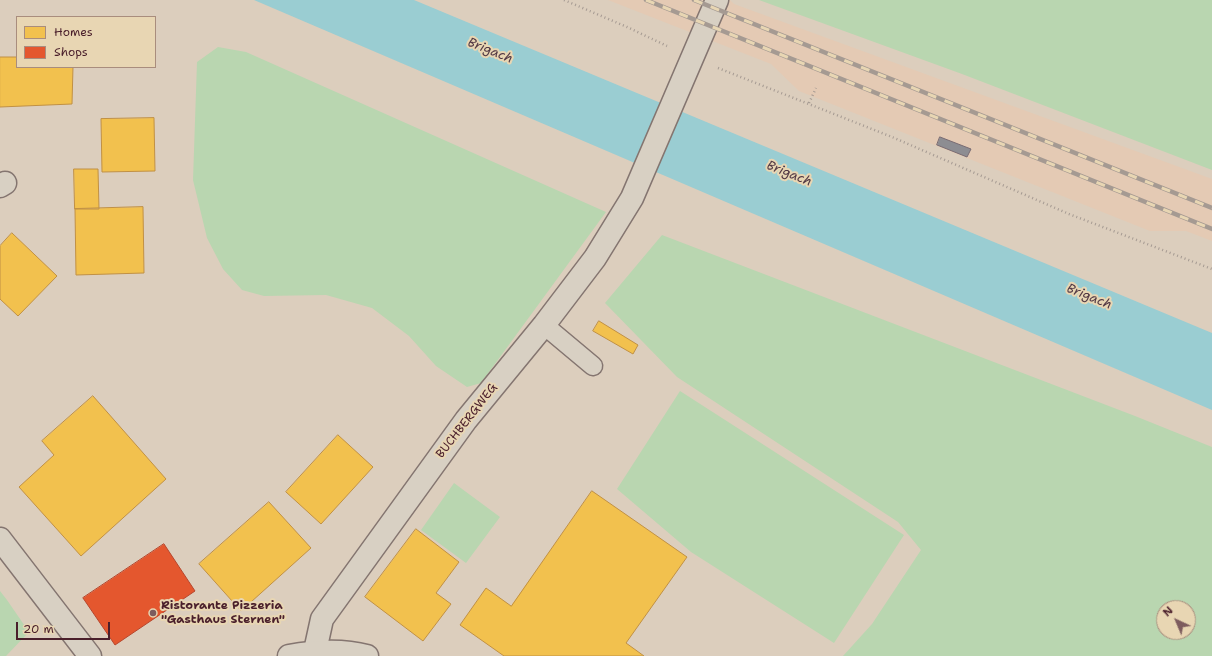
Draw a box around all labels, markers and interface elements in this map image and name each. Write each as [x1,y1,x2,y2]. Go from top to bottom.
legend [16,16,156,68]
text: Homes [54,24,93,40]
water label: Brigach [465,35,515,67]
text: Shops [54,44,88,60]
water label: Brigach [764,158,814,190]
water label: Brigach [1064,281,1114,313]
street label: BUCHBERGWEG [433,381,501,461]
place label: Ristorante Pizzeria "Gasthaus Sternen" [161,599,285,627]
north arrow [1156,600,1196,640]
text: N [1160,603,1176,620]
marker: Ristorante Pizzeria "Gasthaus Sternen" [148,608,158,618]
scale bar [18,614,112,640]
text: 20 m [23,621,54,637]

